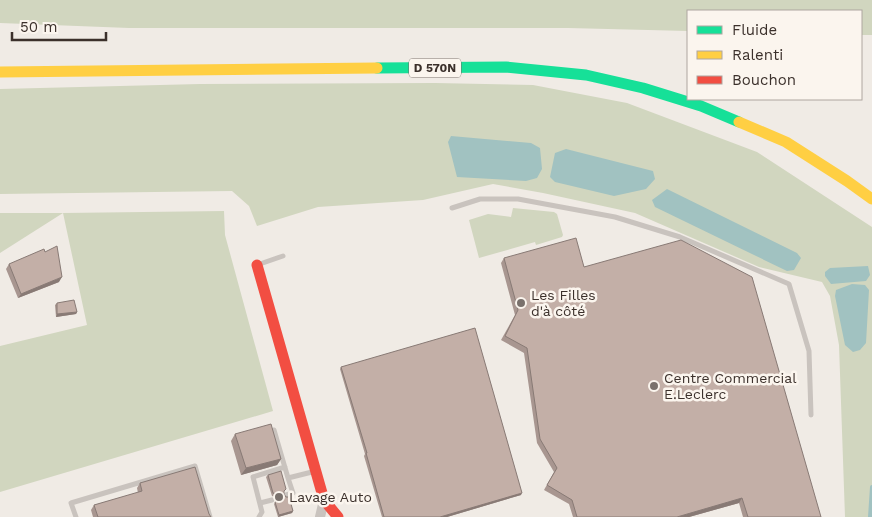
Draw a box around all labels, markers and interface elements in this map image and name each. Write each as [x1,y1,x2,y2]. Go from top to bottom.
scale bar [12,10,106,42]
legend [687,10,862,100]
text: 50 m [20,18,57,36]
text: Fluide [732,21,777,39]
text: Ralenti [732,46,783,64]
road number: D 570N [409,58,461,78]
text: Bouchon [732,71,796,89]
place label: Les Filles d'à côté [531,287,596,319]
marker: Les Filles d'à côté [515,297,527,309]
place label: Centre Commercial E.Leclerc [664,370,797,402]
marker: Centre Commercial E.Leclerc [648,380,660,392]
place label: Lavage Auto [289,489,372,505]
marker: Lavage Auto [273,491,285,503]

